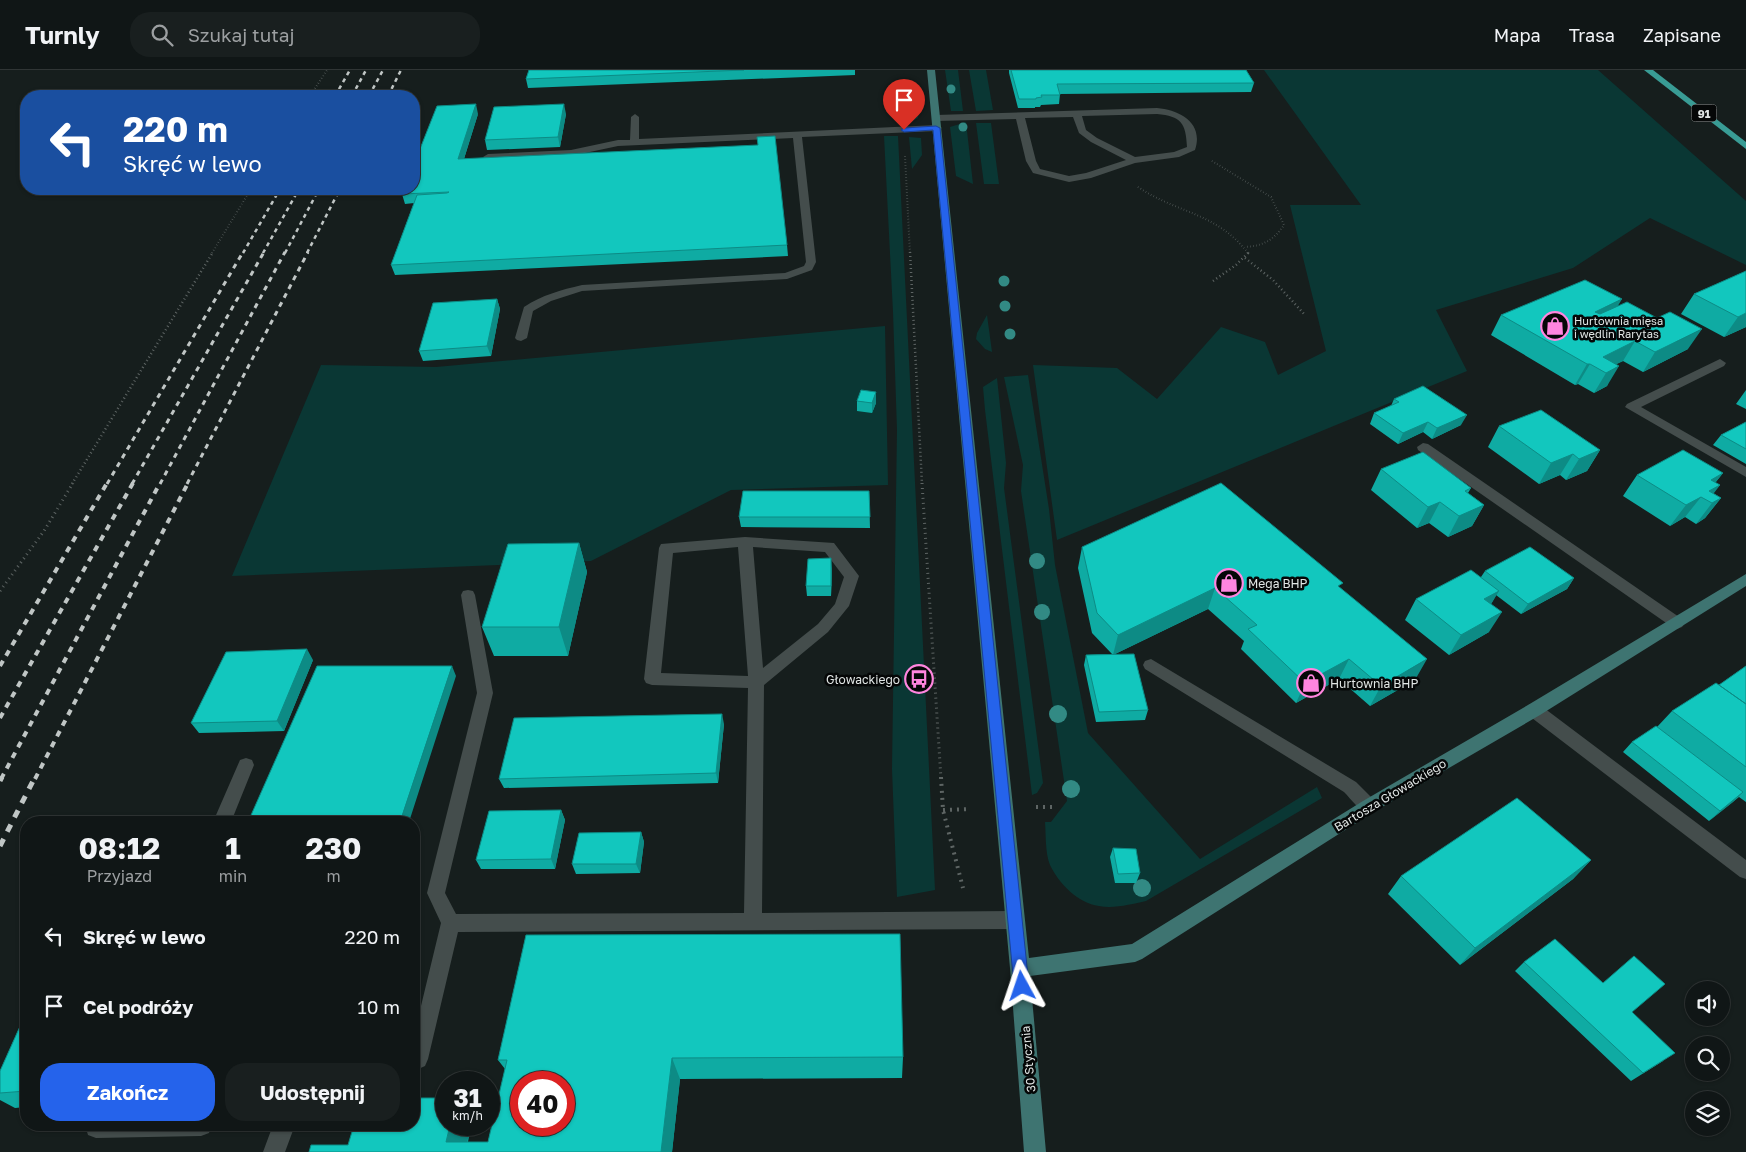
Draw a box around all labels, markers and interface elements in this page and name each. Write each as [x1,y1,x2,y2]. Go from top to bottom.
search box [130,12,480,57]
text: Turnly [25,20,100,49]
icon: search [148,21,176,49]
text: Szukaj tutaj [188,23,295,46]
text: Mapa [1494,24,1541,46]
text: Trasa [1569,24,1615,46]
text: Zapisane [1643,24,1721,46]
pin [883,79,925,130]
icon: arrive [890,86,918,114]
road number: 91 [1692,104,1716,122]
text: 220 m [123,108,228,150]
icon: left [40,110,105,175]
text: Skręć w lewo [123,150,262,177]
shop icon: Hurtownia mięsa i wędlin Rarytas [1540,311,1570,341]
place label: Hurtownia mięsa i wędlin Rarytas [1574,314,1663,340]
shop icon: Mega BHP [1214,568,1244,598]
place label: Mega BHP [1248,576,1308,591]
bus stop icon: Głowackiego [904,664,934,694]
shop icon: Hurtownia BHP [1296,668,1326,698]
place label: Głowackiego [826,672,900,687]
place label: Hurtownia BHP [1330,676,1418,691]
street label: Bartosza Głowackiego [1331,756,1449,834]
text: 08:12 [78,830,160,866]
text: 1 [225,830,241,866]
text: 230 [305,830,362,866]
text: Przyjazd [87,866,152,886]
text: min [219,866,247,886]
text: m [326,866,341,886]
icon: left [40,922,68,950]
text: Skręć w lewo [83,925,206,948]
text: 220 m [345,925,400,948]
position arrow [995,959,1047,1011]
map controls [1685,981,1730,1136]
button: sound [1685,981,1730,1026]
icon: arrive [40,992,68,1020]
text: Cel podróży [83,995,193,1018]
text: 10 m [357,995,400,1018]
street label: 30 Stycznia [1018,1025,1038,1093]
button: search [1685,1036,1730,1081]
button: Zakończ [40,1063,215,1121]
button: Udostępnij [225,1063,400,1121]
speed limit sign: 40 [510,1071,575,1136]
text: 31 [453,1082,482,1113]
button: layers [1685,1091,1730,1136]
text: km/h [452,1108,483,1123]

